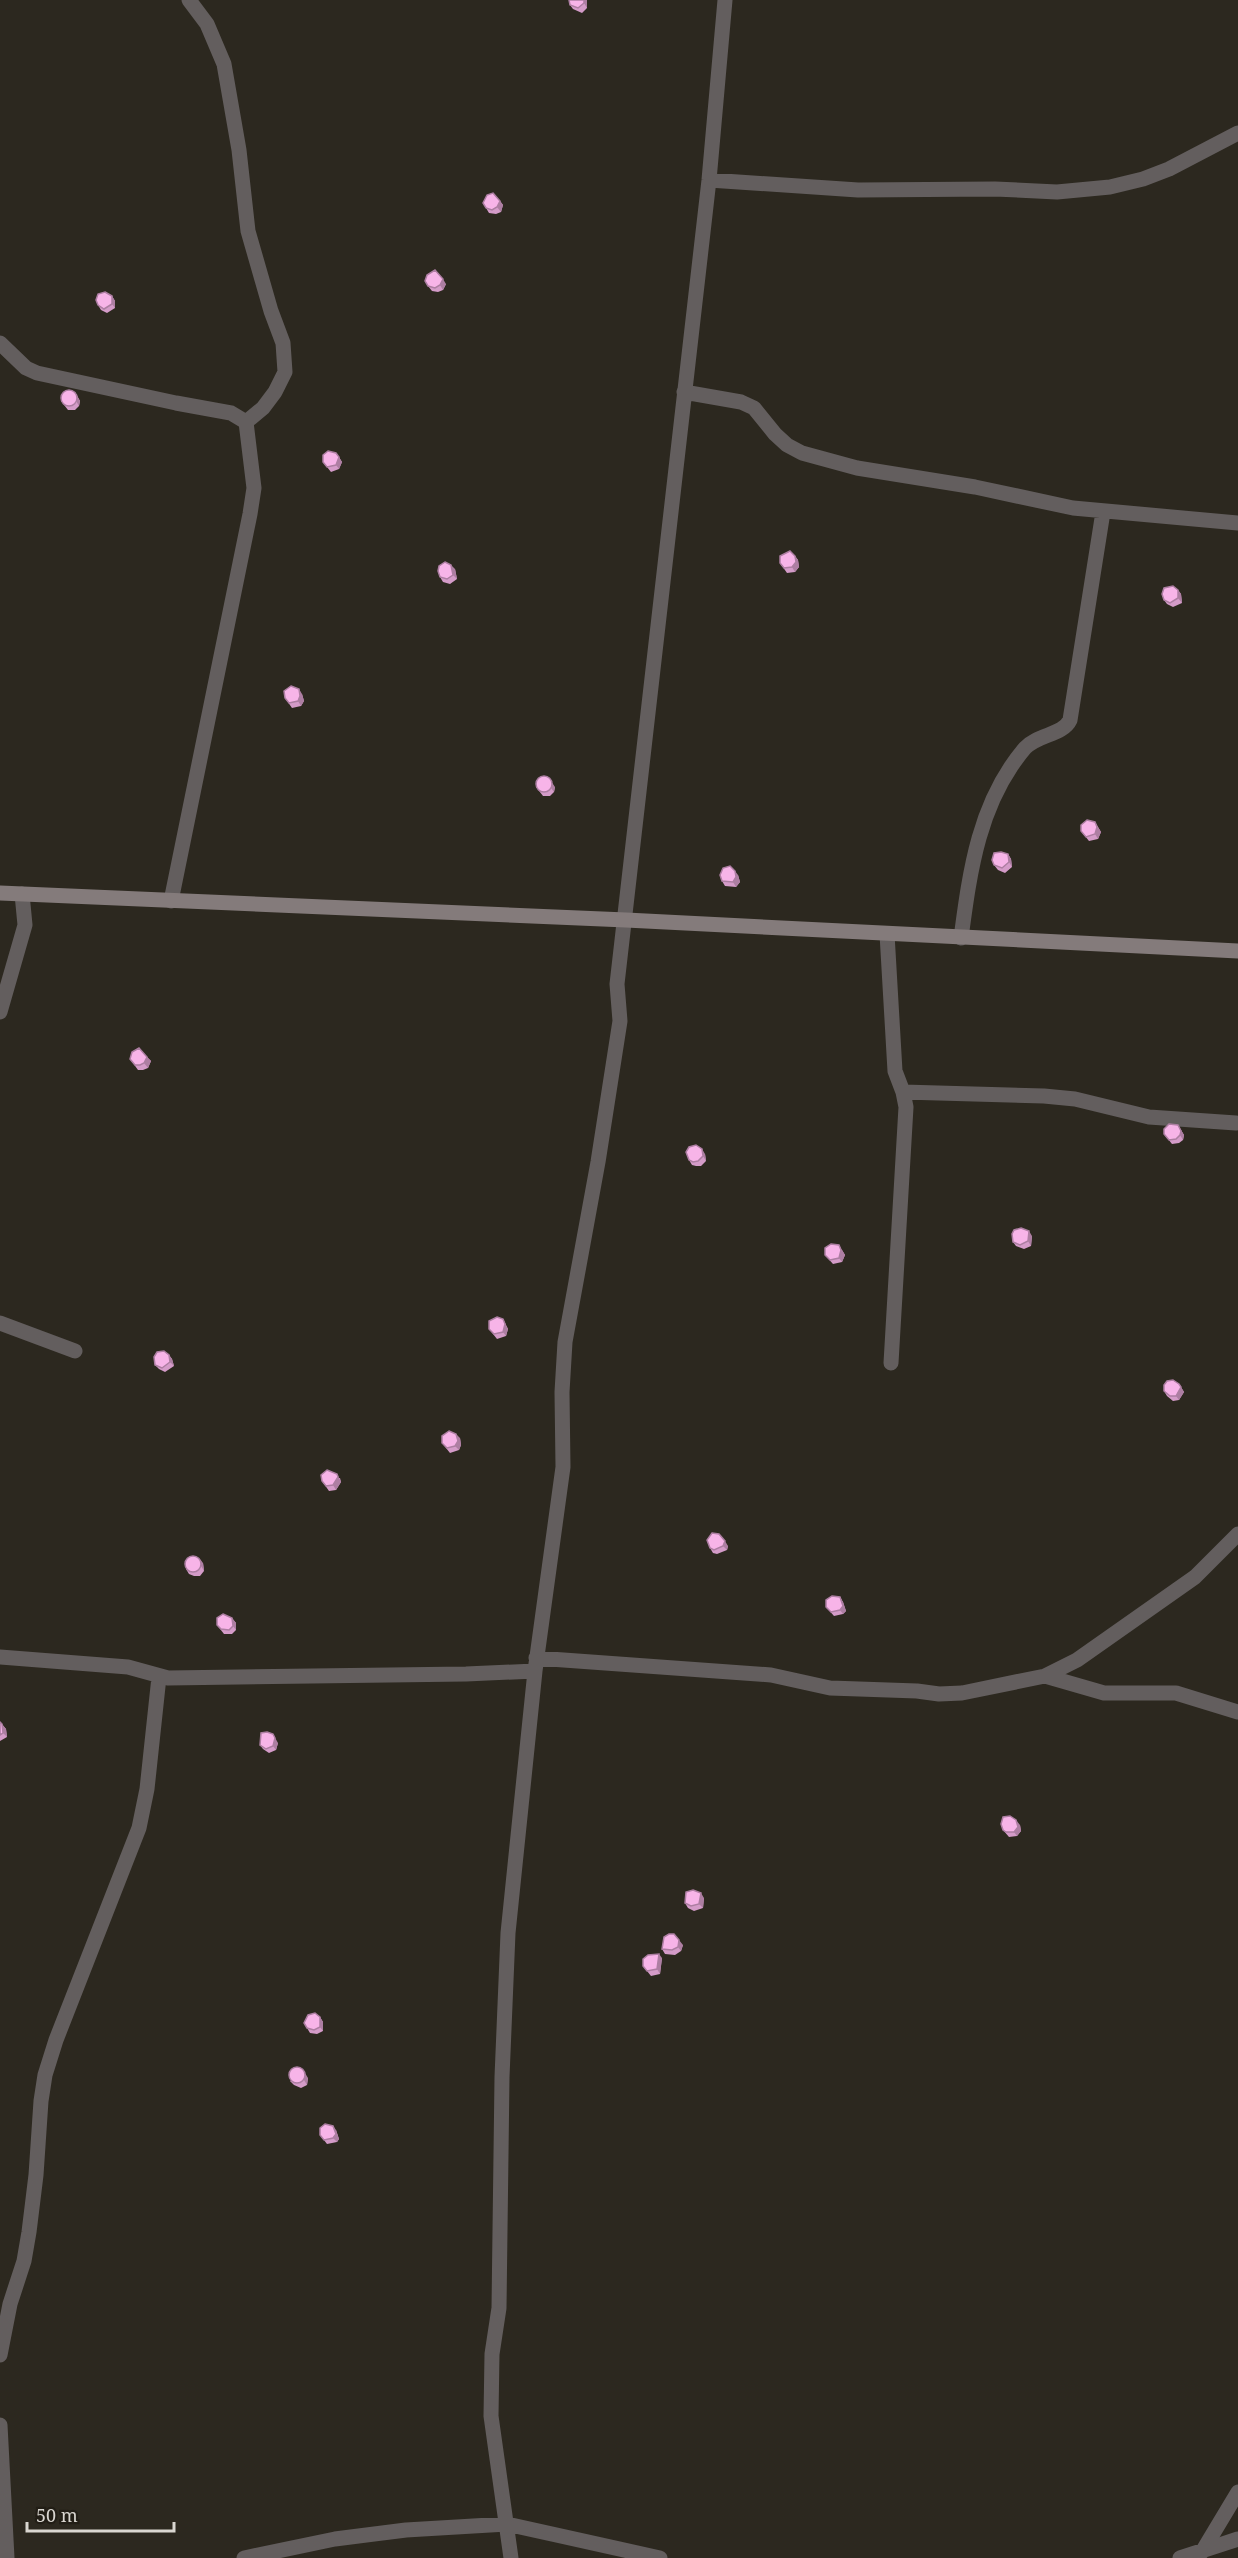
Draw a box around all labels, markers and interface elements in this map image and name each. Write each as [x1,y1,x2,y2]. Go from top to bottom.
scale bar [27,2495,174,2533]
text: 50 m [36,2503,78,2527]

